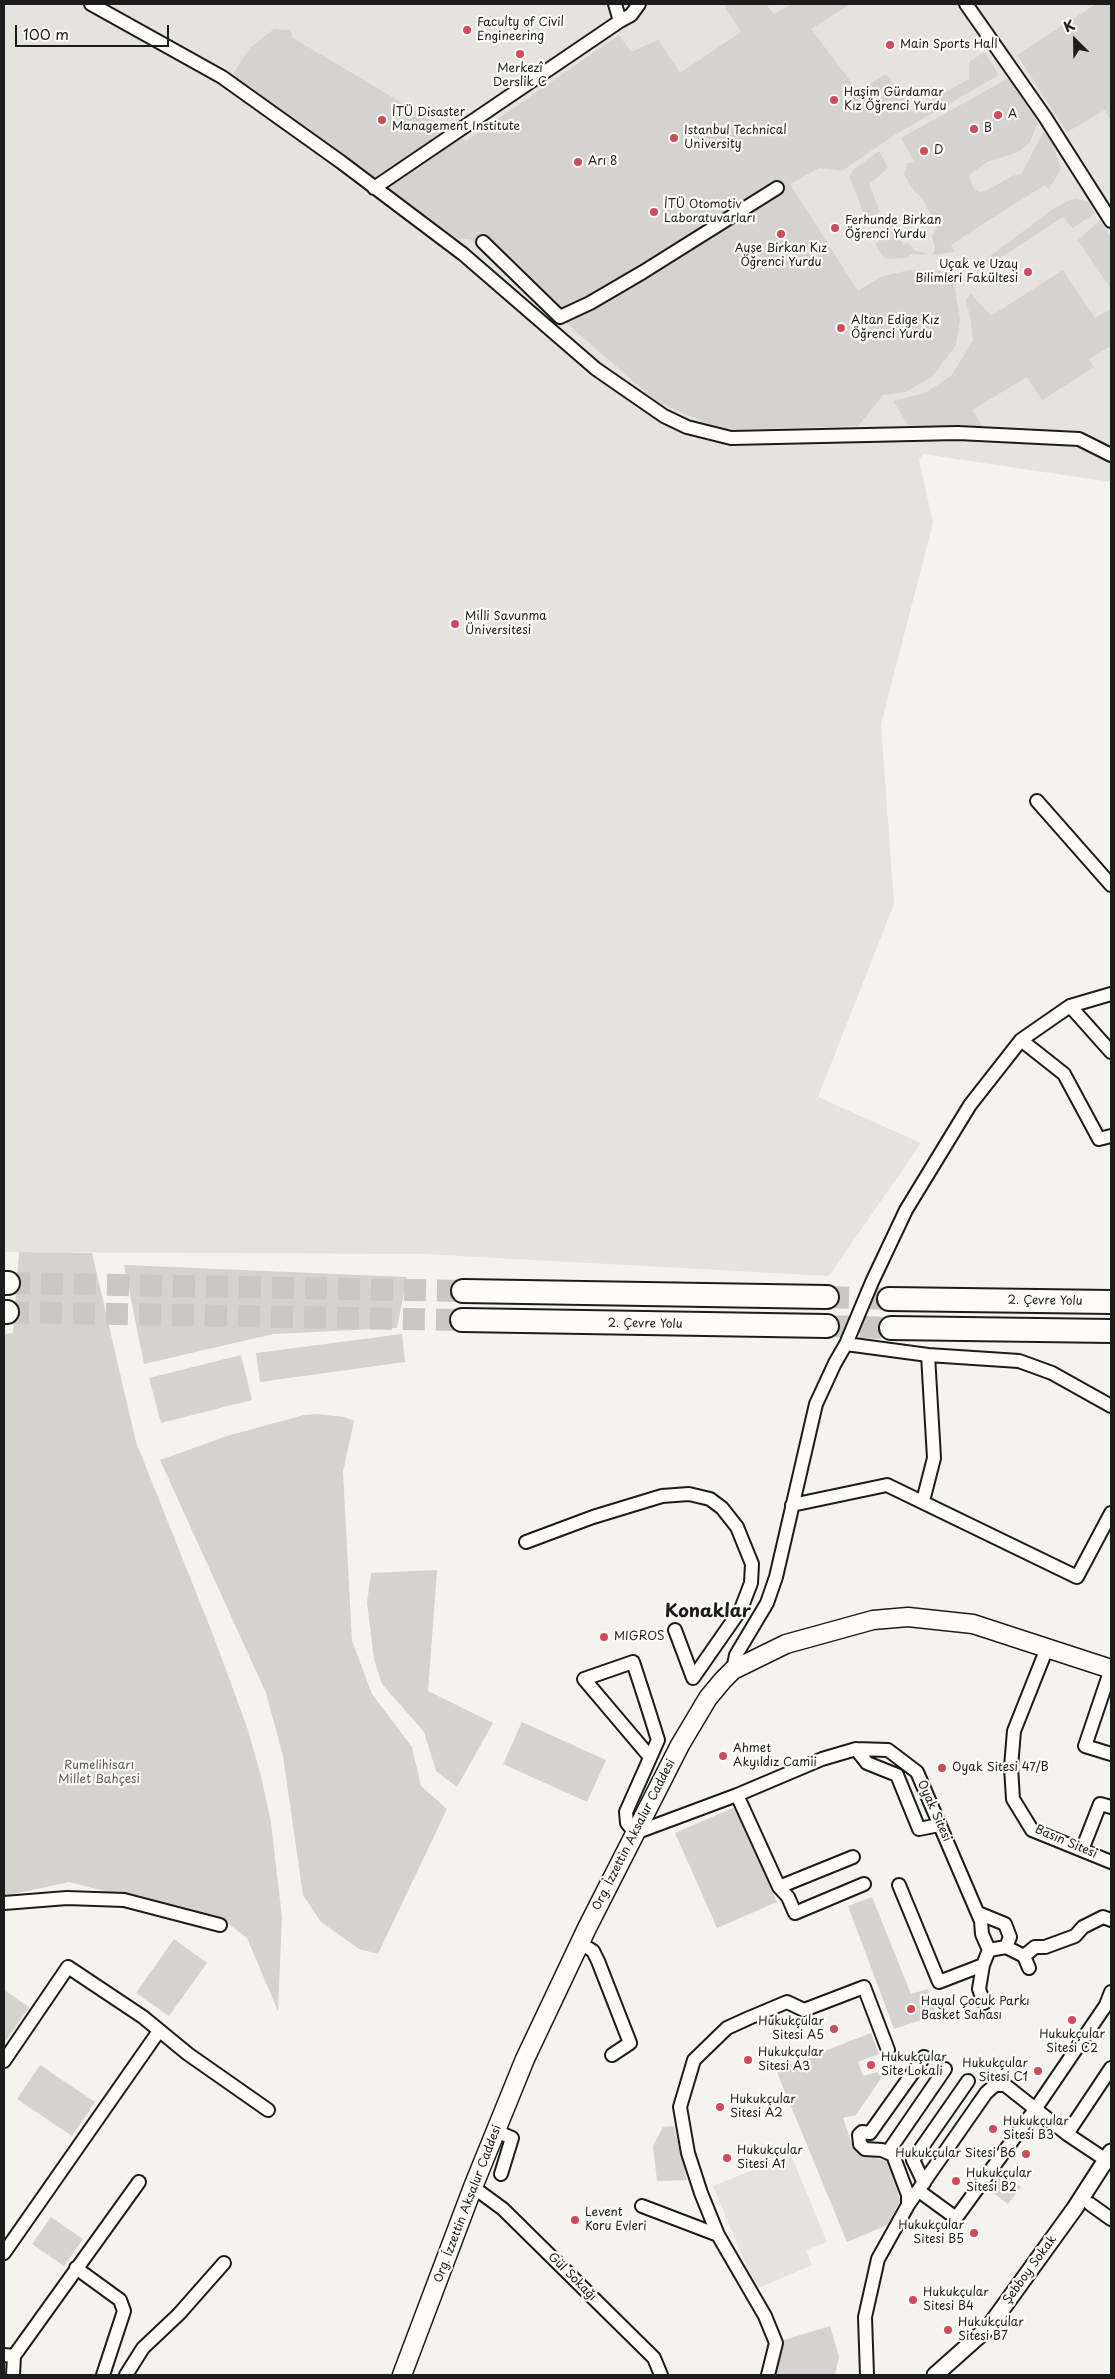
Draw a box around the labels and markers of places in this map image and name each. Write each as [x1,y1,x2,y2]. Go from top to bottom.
place label: Faculty of Civil Engineering [477,16,564,44]
marker: Faculty of Civil Engineering [461,24,473,36]
place label: Main Sports Hall [900,38,997,52]
marker: Main Sports Hall [884,39,896,51]
marker: Merkezî Derslik C [514,48,526,60]
place label: Merkezî Derslik C [493,62,547,90]
place label: Haşim Gürdamar Kız Öğrenci Yurdu [844,86,946,114]
marker: Haşim Gürdamar Kız Öğrenci Yurdu [828,94,840,106]
place label: İTÜ Disaster Management Institute [392,106,520,134]
place label: A [1008,108,1017,122]
marker: A [992,109,1004,121]
marker: İTÜ Disaster Management Institute [376,114,388,126]
place label: B [984,122,992,136]
marker: B [968,123,980,135]
place label: Istanbul Technical University [684,124,787,152]
marker: Istanbul Technical University [668,132,680,144]
place label: D [934,144,944,158]
marker: D [918,145,930,157]
place label: Arı 8 [588,155,618,169]
marker: Arı 8 [572,156,584,168]
place label: İTÜ Otomotiv Laboratuvarları [664,198,755,226]
marker: İTÜ Otomotiv Laboratuvarları [648,206,660,218]
place label: Ferhunde Birkan Öğrenci Yurdu [845,214,941,242]
marker: Ferhunde Birkan Öğrenci Yurdu [829,222,841,234]
marker: Ayşe Birkan Kız Öğrenci Yurdu [775,228,787,240]
place label: Ayşe Birkan Kız Öğrenci Yurdu [735,242,827,270]
place label: Uçak ve Uzay Bilimleri Fakültesi [916,258,1018,286]
marker: Uçak ve Uzay Bilimleri Fakültesi [1022,266,1034,278]
place label: Altan Edige Kız Öğrenci Yurdu [851,314,939,342]
marker: Altan Edige Kız Öğrenci Yurdu [835,322,847,334]
place label: Milli Savunma Üniversitesi [465,610,547,638]
marker: Milli Savunma Üniversitesi [449,618,461,630]
place label: MIGROS [614,1630,664,1644]
marker: MIGROS [598,1631,610,1643]
place label: Ahmet Akyıldız Camii [733,1742,817,1770]
marker: Ahmet Akyıldız Camii [717,1750,729,1762]
place label: Oyak Sitesi 47/B [952,1761,1049,1775]
marker: Oyak Sitesi 47/B [936,1762,948,1774]
place label: Hayal Çocuk Parkı Basket Sahası [921,1995,1030,2023]
marker: Hayal Çocuk Parkı Basket Sahası [905,2003,917,2015]
marker: Hukukçular Sitesi C2 [1066,2014,1078,2026]
place label: Hukukçular Sitesi A5 [758,2015,824,2043]
marker: Hukukçular Sitesi A5 [828,2023,840,2035]
place label: Hukukçular Sitesi C2 [1039,2028,1105,2056]
place label: Hukukçular Sitesi A3 [758,2046,824,2074]
place label: Hukukçular Site Lokali [881,2051,947,2079]
marker: Hukukçular Sitesi A3 [742,2054,754,2066]
place label: Hukukçular Sitesi C1 [962,2057,1028,2085]
marker: Hukukçular Site Lokali [865,2059,877,2071]
marker: Hukukçular Sitesi C1 [1032,2065,1044,2077]
place label: Hukukçular Sitesi A2 [730,2093,796,2121]
marker: Hukukçular Sitesi A2 [714,2101,726,2113]
place label: Hukukçular Sitesi B3 [1003,2115,1069,2143]
marker: Hukukçular Sitesi B3 [987,2123,999,2135]
place label: Hukukçular Sitesi A1 [737,2144,803,2172]
place label: Hukukçular Sitesi B6 [895,2147,1016,2161]
marker: Hukukçular Sitesi B6 [1020,2148,1032,2160]
marker: Hukukçular Sitesi A1 [721,2152,733,2164]
place label: Hukukçular Sitesi B2 [966,2167,1032,2195]
marker: Hukukçular Sitesi B2 [950,2175,962,2187]
place label: Levent Koru Evleri [585,2206,647,2234]
marker: Levent Koru Evleri [569,2214,581,2226]
place label: Hukukçular Sitesi B5 [898,2219,964,2247]
marker: Hukukçular Sitesi B5 [968,2227,980,2239]
place label: Hukukçular Sitesi B4 [923,2286,989,2314]
marker: Hukukçular Sitesi B4 [907,2294,919,2306]
place label: Hukukçular Sitesi B7 [958,2316,1024,2344]
marker: Hukukçular Sitesi B7 [942,2324,954,2336]

